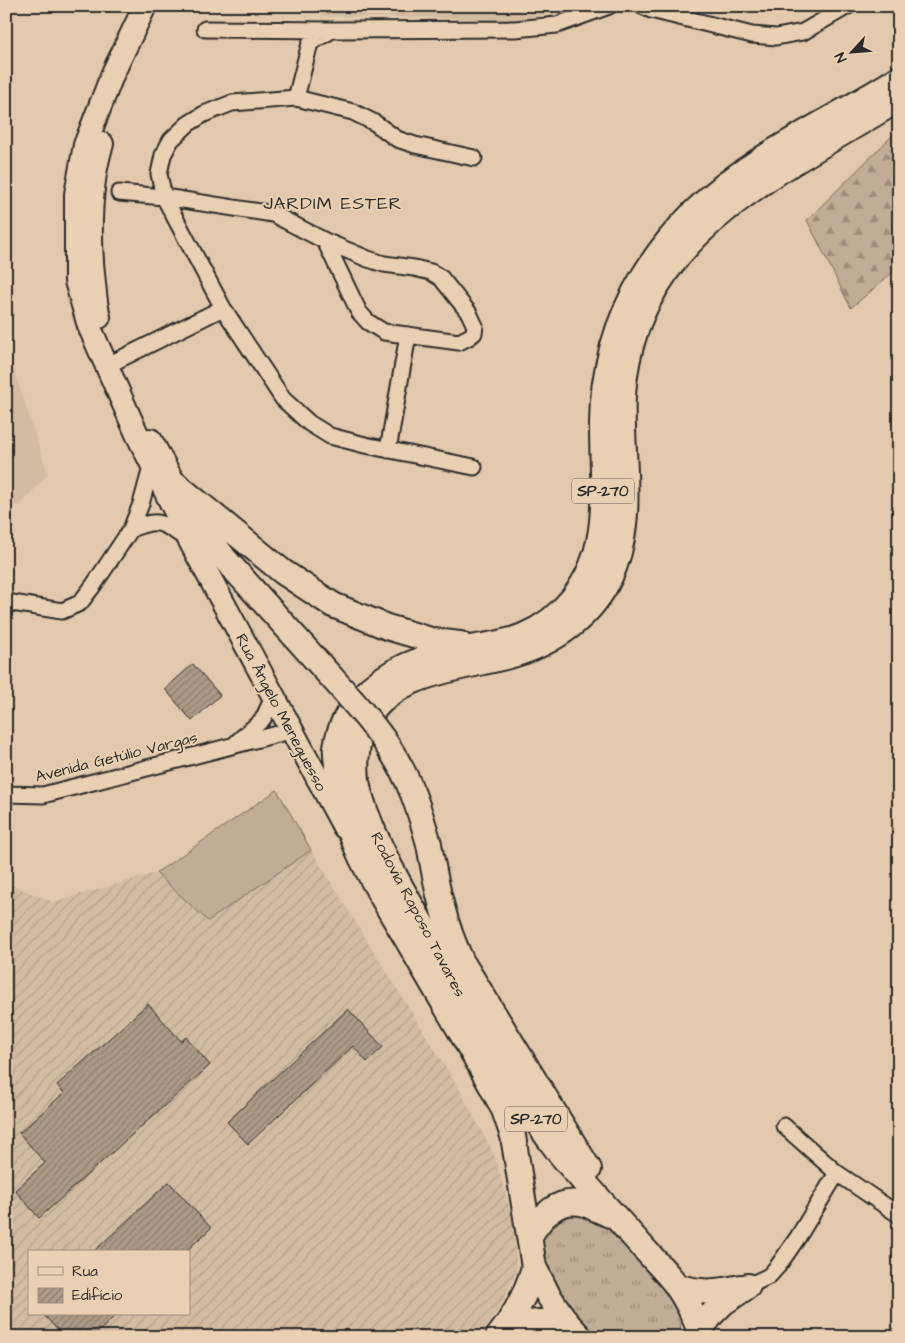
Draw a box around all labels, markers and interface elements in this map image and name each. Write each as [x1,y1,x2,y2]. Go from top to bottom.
north arrow [828,28,878,78]
text: N [830,49,852,66]
district label: JARDIM ESTER [263,191,403,216]
road number: SP-270 [572,478,634,504]
street label: Rua Ângelo Meneguesso [229,630,332,796]
street label: Avenida Getúlio Vargas [33,726,200,789]
street label: Rodovia Raposo Tavares [365,828,471,1001]
road number: SP-270 [505,1106,567,1132]
legend [28,1250,190,1316]
text: Rua [72,1261,98,1282]
text: Edifício [72,1285,123,1306]

